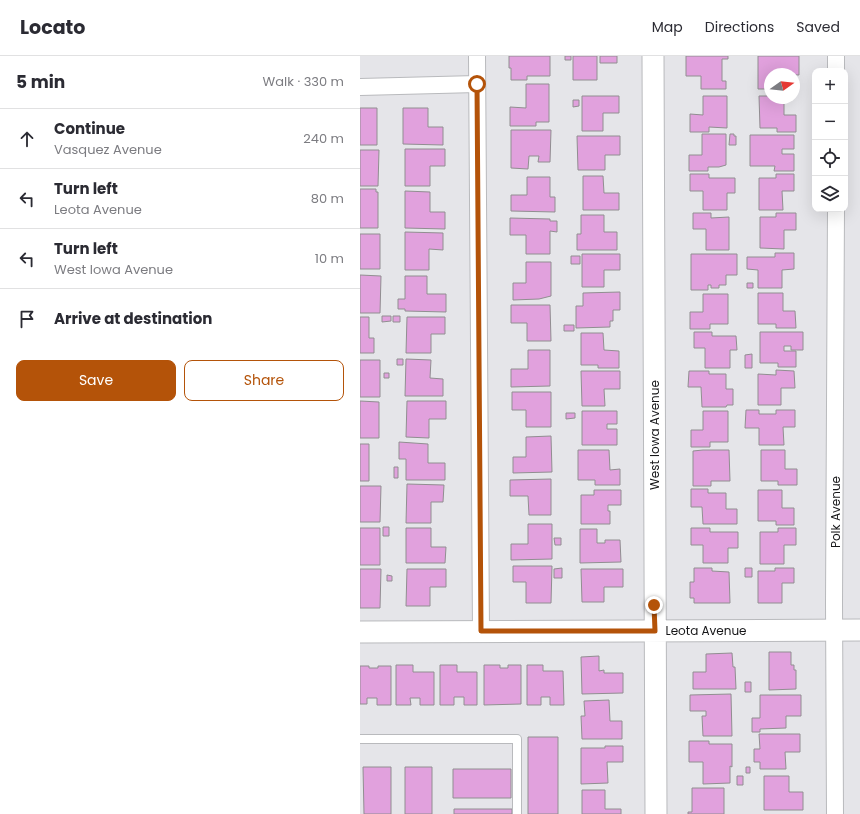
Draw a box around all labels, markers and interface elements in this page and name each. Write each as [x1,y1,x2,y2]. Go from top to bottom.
text: Locato [20,14,85,41]
text: Map [652,17,683,37]
text: Directions [705,17,774,37]
text: Saved [796,17,840,37]
north arrow [764,68,800,104]
map controls [812,68,848,212]
button: + [812,68,848,104]
text: 5 min [16,70,65,94]
text: Walk · 330 m [263,72,344,91]
route start [468,75,486,93]
button: − [812,104,848,140]
text: Continue [54,118,125,139]
icon: ahead [16,128,38,150]
text: 240 m [303,129,344,148]
text: Vasquez Avenue [54,140,162,159]
button: locate [812,140,848,176]
button: layers [812,176,848,212]
text: Turn left [54,178,118,199]
icon: left [16,188,38,210]
text: 80 m [311,189,344,208]
text: Leota Avenue [54,200,142,219]
text: Turn left [54,238,118,259]
icon: left [16,248,38,270]
text: 10 m [315,249,344,268]
text: West Iowa Avenue [54,260,173,279]
icon: arrive [16,308,38,330]
text: Arrive at destination [54,308,212,329]
button: Save [16,360,176,401]
button: Share [184,360,344,401]
street label: West Iowa Avenue [646,380,663,490]
street label: Polk Avenue [827,476,844,548]
route end [645,596,663,614]
street label: Leota Avenue [665,622,747,639]

